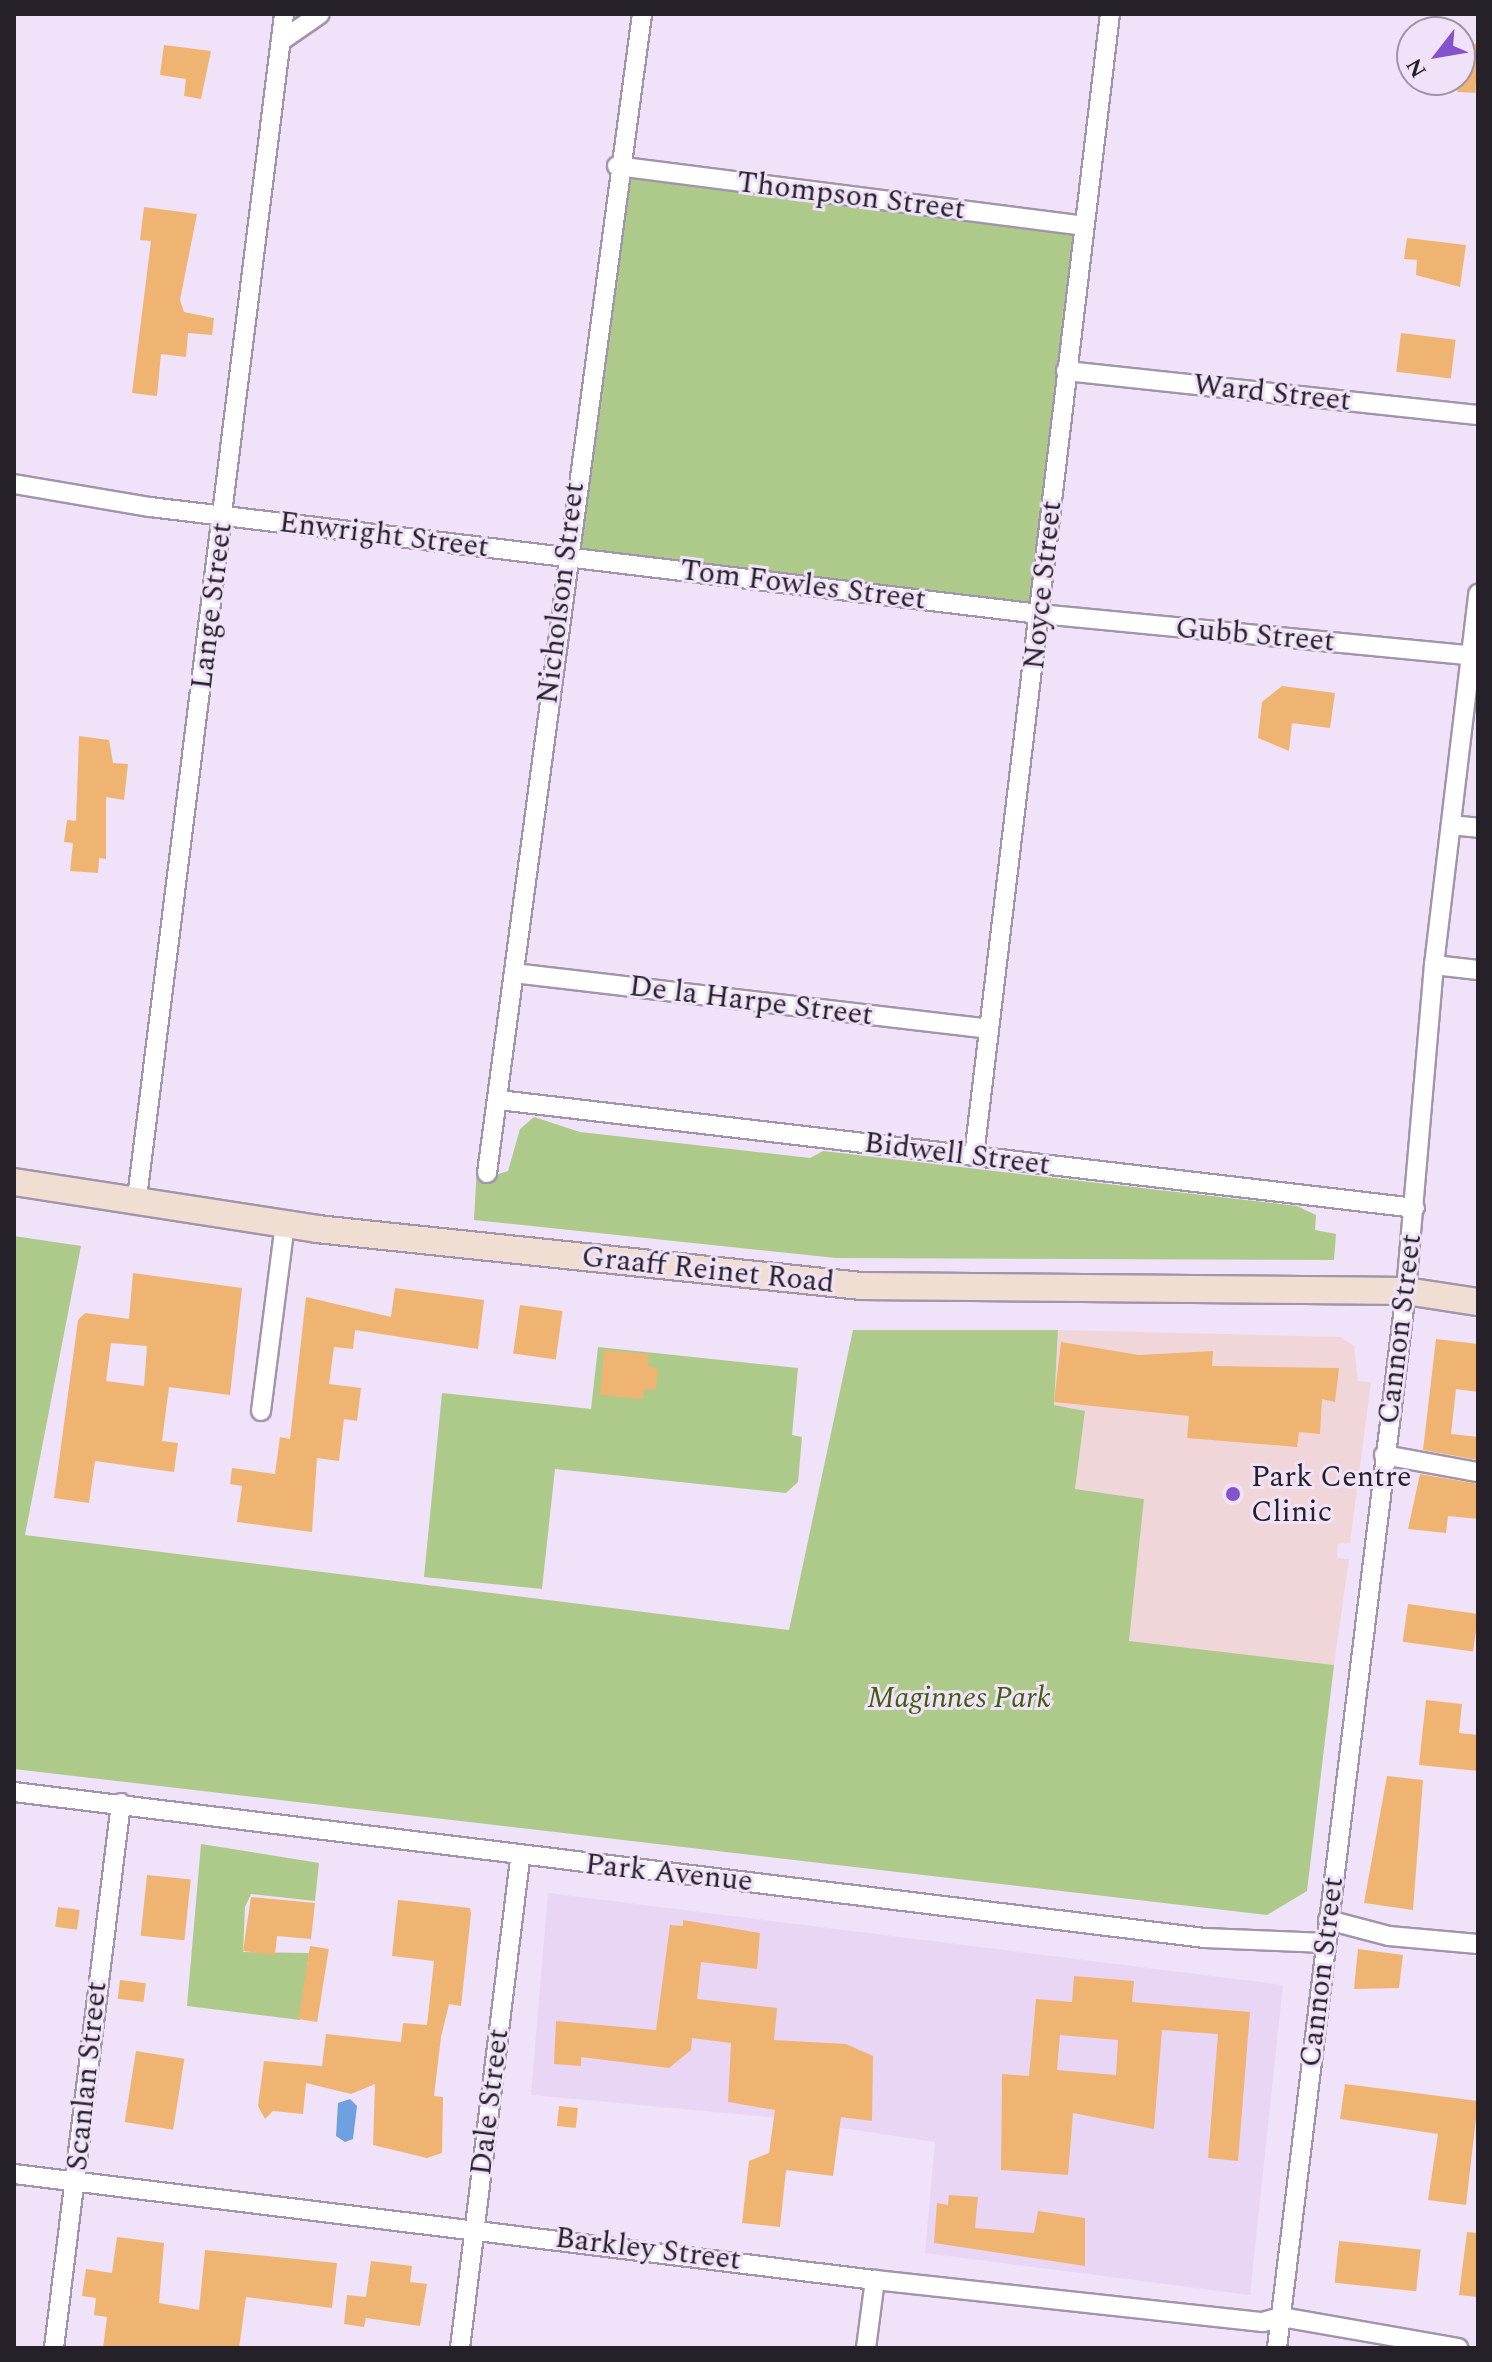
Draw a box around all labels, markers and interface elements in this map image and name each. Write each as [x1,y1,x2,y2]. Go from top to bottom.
north arrow [1396,16,1476,96]
text: N [1398,51,1435,84]
street label: Thompson Street [735,164,967,228]
street label: Ward Street [1191,367,1353,419]
street label: Nicholson Street [530,480,592,706]
street label: Noyce Street [1016,499,1070,671]
street label: Enwright Street [277,504,491,566]
street label: Lange Street [184,521,240,691]
street label: Tom Fowles Street [678,552,928,618]
street label: Gubb Street [1174,610,1336,660]
street label: De la Harpe Street [627,968,875,1034]
street label: Bidwell Street [862,1125,1052,1183]
street label: Cannon Street [1370,1232,1430,1426]
street label: Graaff Reinet Road [580,1239,836,1301]
place label: Park Centre Clinic [1251,1459,1411,1530]
marker: Park Centre Clinic [1222,1483,1244,1505]
park label: Maginnes Park [867,1680,1051,1716]
street label: Park Avenue [583,1846,755,1900]
street label: Cannon Street [1292,1875,1352,2069]
street label: Scanlan Street [59,1980,115,2172]
street label: Dale Street [463,2027,517,2177]
street label: Barkley Street [553,2220,743,2278]

